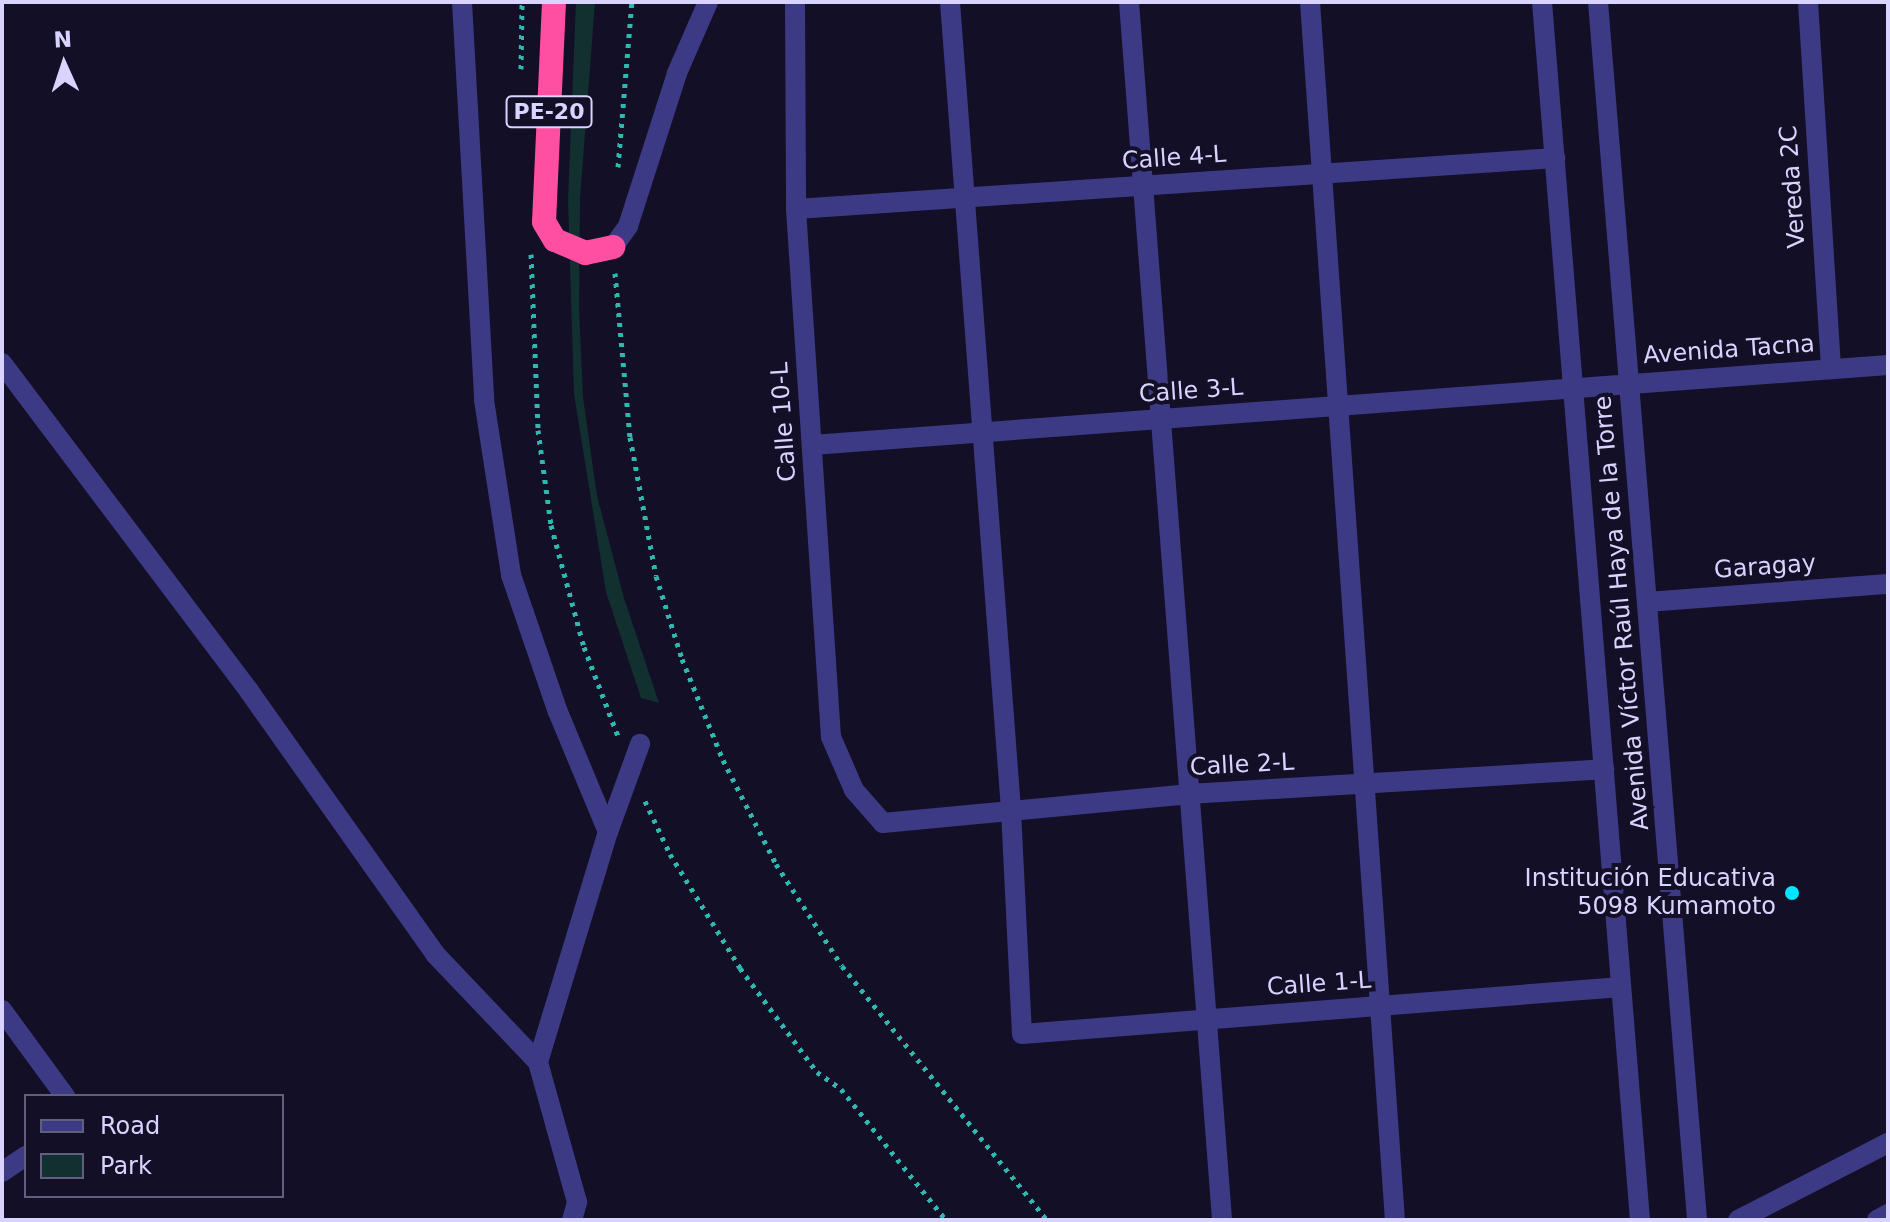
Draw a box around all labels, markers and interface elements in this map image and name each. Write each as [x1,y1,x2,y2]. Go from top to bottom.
north arrow [24,24,104,104]
text: N [53,27,73,52]
road number: PE-20 [505,94,593,130]
street label: Vereda 2C [1774,125,1812,249]
street label: Calle 4-L [1121,140,1227,176]
street label: Avenida Tacna [1642,330,1816,370]
street label: Calle 10-L [765,361,803,483]
street label: Calle 3-L [1138,373,1244,409]
street label: Avenida Víctor Raúl Haya de la Torre [1589,394,1655,832]
street label: Garagay [1713,549,1817,585]
street label: Calle 2-L [1189,748,1295,782]
place label: Institución Educativa 5098 Kumamoto [1525,865,1776,921]
marker: Institución Educativa 5098 Kumamoto [1783,884,1801,902]
street label: Calle 1-L [1266,966,1372,1002]
legend [24,1094,284,1198]
text: Road [100,1112,160,1140]
text: Park [100,1152,152,1180]

